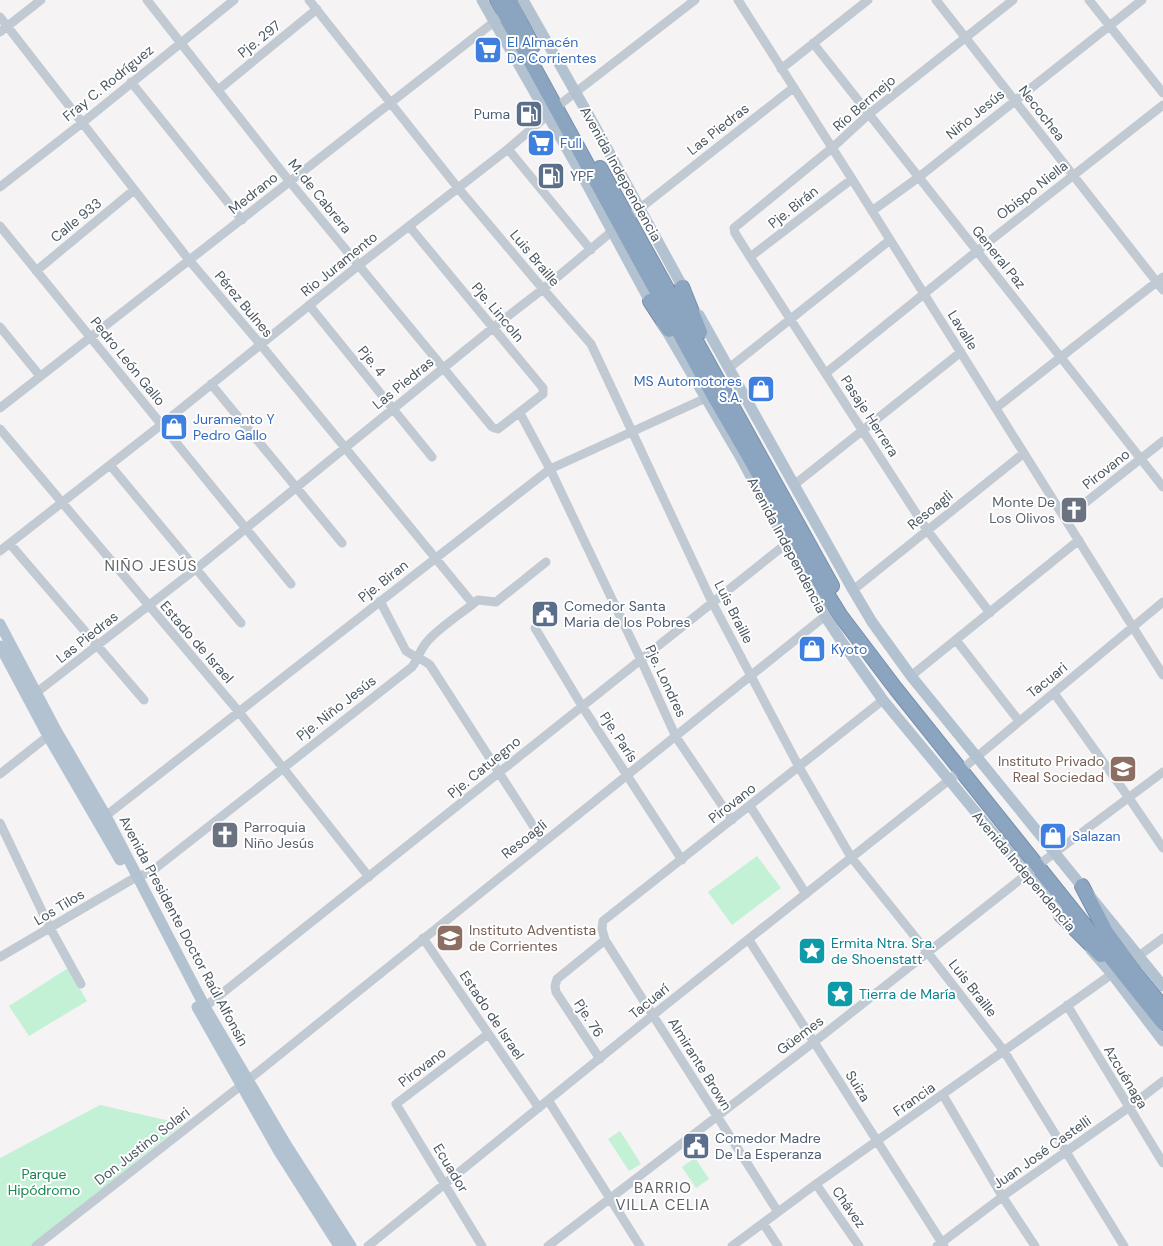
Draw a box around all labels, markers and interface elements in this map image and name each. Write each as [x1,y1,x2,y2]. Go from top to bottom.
street label: Pje. 297 [234,16,284,62]
place label: El Almacén De Corrientes [507,33,597,67]
supermarket icon: El Almacén De Corrientes [473,35,503,65]
street label: Fray C. Rodríguez [59,41,157,125]
street label: Río Bermejo [829,71,899,135]
street label: Necochea [1015,82,1069,144]
street label: Niño Jesús [942,85,1008,143]
fuel station icon: Puma [514,99,544,129]
street label: Las Piedras [683,99,753,159]
street label: Avenida Independencia [576,103,666,245]
place label: Puma [474,105,510,123]
supermarket icon: Full [526,128,556,158]
place label: Full [560,134,582,152]
street label: M. de Cabrera [284,155,356,237]
street label: Obispo Niella [993,157,1071,223]
fuel station icon: YPF [536,161,566,191]
place label: YPF [570,167,594,185]
street label: Medrano [225,168,281,218]
street label: Pje. Birán [764,182,822,232]
street label: Calle 933 [47,194,105,246]
street label: General Paz [968,222,1030,292]
street label: Luis Braille [506,226,564,290]
street label: Rio Juramento [297,228,381,300]
street label: Pérez Bulnes [211,267,277,341]
street label: Pje. Lincoln [468,279,528,345]
street label: Lavalle [944,307,982,353]
street label: Pedro León Gallo [87,313,169,409]
street label: Pje. 4 [354,342,390,380]
street label: Las Piedras [369,353,437,413]
place label: MS Automotores S.A. [634,372,742,406]
street label: Pasaje Herrera [837,372,903,460]
shop icon: MS Automotores S.A. [746,374,776,404]
place label: Juramento Y Pedro Gallo [193,410,275,444]
shop icon: Juramento Y Pedro Gallo [159,412,189,442]
street label: Pirovano [1079,445,1133,493]
street label: Avenida Independencia [743,474,831,616]
street label: Resoagli [904,486,956,534]
place label: Monte De Los Olivos [989,493,1055,527]
church icon: Monte De Los Olivos [1059,495,1089,525]
district label: NIÑO JESÚS [104,556,198,576]
street label: Pje. Biran [354,556,412,606]
street label: Luis Braille [710,577,758,647]
street label: Estado de Israel [156,597,238,687]
place label: Comedor Santa Maria de los Pobres [564,597,691,631]
public building icon: Comedor Santa Maria de los Pobres [530,599,560,629]
street label: Las Piedras [52,607,122,667]
shop icon: Kyoto [797,634,827,664]
place label: Kyoto [831,640,867,658]
street label: Pje. Londres [641,642,691,720]
street label: Tacuari [1023,658,1071,702]
street label: Pje. Niño Jesús [293,671,379,745]
street label: Pje. París [596,708,642,766]
street label: Pje. Catuegno [444,732,524,802]
place label: Instituto Privado Real Sociedad [998,752,1104,786]
school or university icon: Instituto Privado Real Sociedad [1108,754,1138,784]
street label: Pirovano [705,779,759,827]
street label: Avenida Independencia [968,807,1080,935]
street label: Avenida Presidente Doctor Raúl Alfonsín [115,813,253,1049]
street label: Resoagli [498,816,550,862]
place label: Parroquia Niño Jesús [244,818,314,852]
church icon: Parroquia Niño Jesús [210,820,240,850]
shop icon: Salazan [1038,821,1068,851]
place label: Salazan [1072,827,1121,845]
street label: Los Tilos [30,885,88,929]
place label: Instituto Adventista de Corrientes [469,921,596,955]
school or university icon: Instituto Adventista de Corrientes [435,923,465,953]
place label: Ermita Ntra. Sra. de Shoenstatt [831,934,935,968]
place icon: Ermita Ntra. Sra. de Shoenstatt [797,936,827,966]
street label: Luis Braille [945,956,1001,1020]
street label: Estado de Israel [456,967,528,1063]
street label: Tacuarí [625,979,673,1023]
place icon: Tierra de María [825,979,855,1009]
place label: Tierra de María [859,985,956,1003]
street label: Pje. 76 [570,996,608,1040]
street label: Güemes [773,1012,827,1058]
street label: Almirante Brown [664,1014,736,1114]
street label: Azcuénaga [1100,1042,1152,1112]
street label: Pirovano [394,1043,450,1091]
street label: Suiza [841,1067,875,1105]
street label: Francia [889,1078,939,1120]
street label: Don Justino Solari [91,1103,193,1189]
street label: Juan José Castelli [989,1111,1095,1193]
place label: Comedor Madre De La Esperanza [715,1129,822,1163]
public building icon: Comedor Madre De La Esperanza [681,1131,711,1161]
street label: Ecuador [429,1140,473,1196]
park label: Parque Hipódromo [8,1165,80,1199]
district label: BARRIO VILLA CELIA [616,1178,710,1215]
street label: Chávez [828,1183,870,1231]

